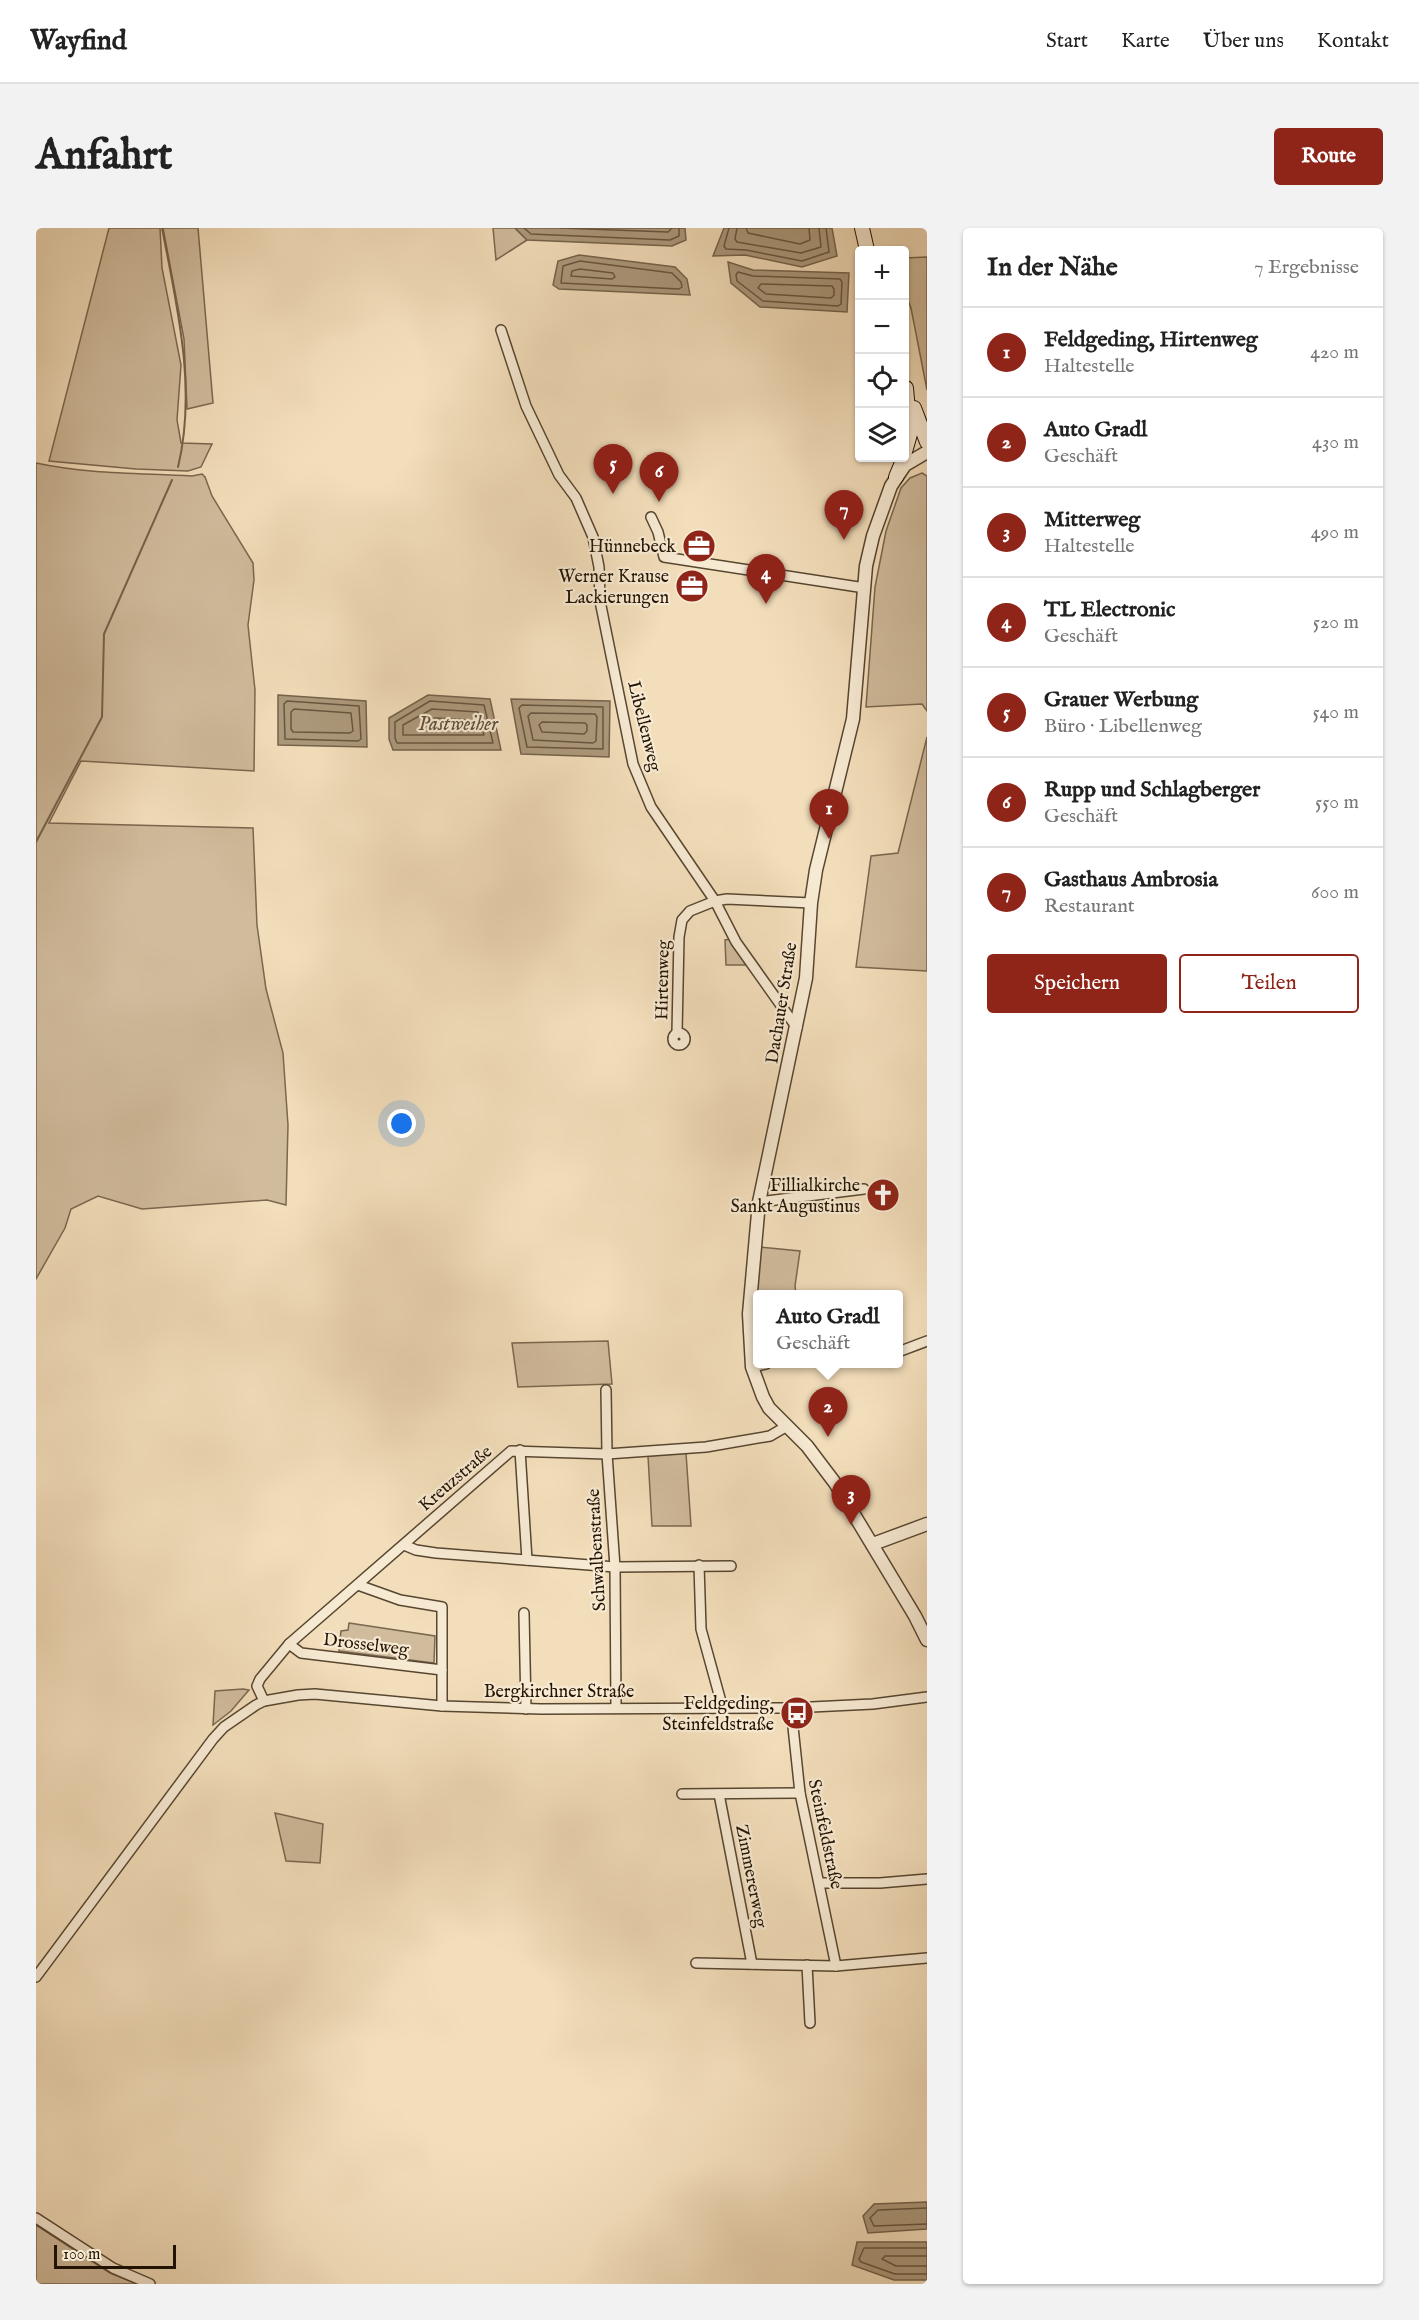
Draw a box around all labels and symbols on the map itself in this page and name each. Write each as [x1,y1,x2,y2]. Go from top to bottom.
pin: 5 [594,444,632,494]
pin: 6 [640,452,678,502]
pin: 7 [824,490,864,540]
office icon: Hünnebeck [681,528,717,564]
place label: Hünnebeck [589,536,676,559]
pin: 4 [746,554,786,604]
place label: Werner Krause Lackierungen [558,566,669,610]
office icon: Werner Krause Lackierungen [674,568,710,604]
street label: Libellenweg [621,679,666,774]
water label: Pastweiher [418,712,499,737]
pin: 1 [810,790,848,839]
street label: Hirtenweg [651,939,676,1020]
street label: Dachauer Straße [762,941,803,1066]
your location [387,1109,416,1138]
place label: Fillialkirche Sankt Augustinus [731,1175,860,1219]
church icon: Fillialkirche Sankt Augustinus [865,1177,901,1213]
pin: 2 [808,1388,848,1437]
street label: Kreuzstraße [414,1441,497,1517]
pin: 3 [832,1476,870,1525]
street label: Schwalbenstraße [583,1488,612,1612]
street label: Drosselweg [322,1629,410,1662]
street label: Bergkirchner Straße [484,1681,634,1704]
place label: Feldgeding, Steinfeldstraße [662,1693,774,1737]
bus stop icon: Feldgeding, Steinfeldstraße [779,1695,815,1731]
street label: Steinfeldstraße [802,1777,847,1891]
street label: Zimmererweg [729,1823,772,1930]
scale bar [54,2242,176,2270]

